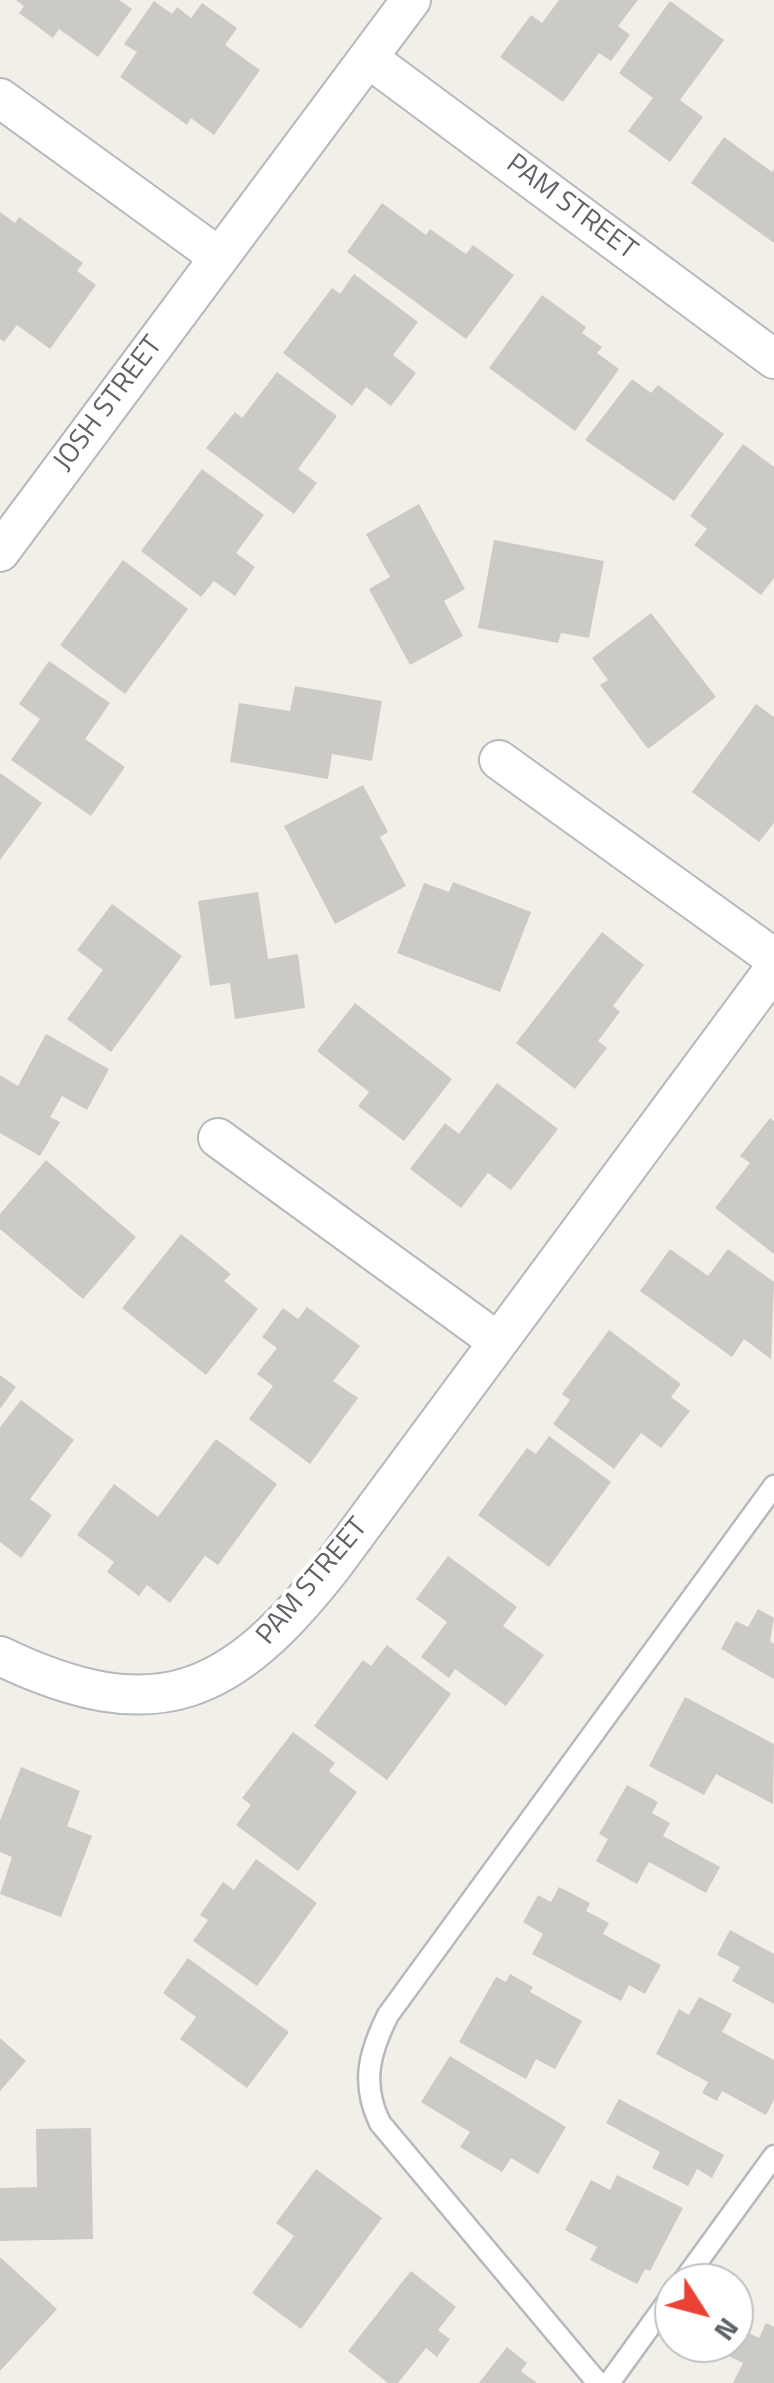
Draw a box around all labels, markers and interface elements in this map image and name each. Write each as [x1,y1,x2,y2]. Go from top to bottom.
street label: PAM STREET [499,148,643,268]
street label: JOSH STREET [48,330,170,478]
street label: PAM STREET [250,1512,376,1652]
north arrow [654,2263,754,2363]
text: N [704,2309,750,2350]

